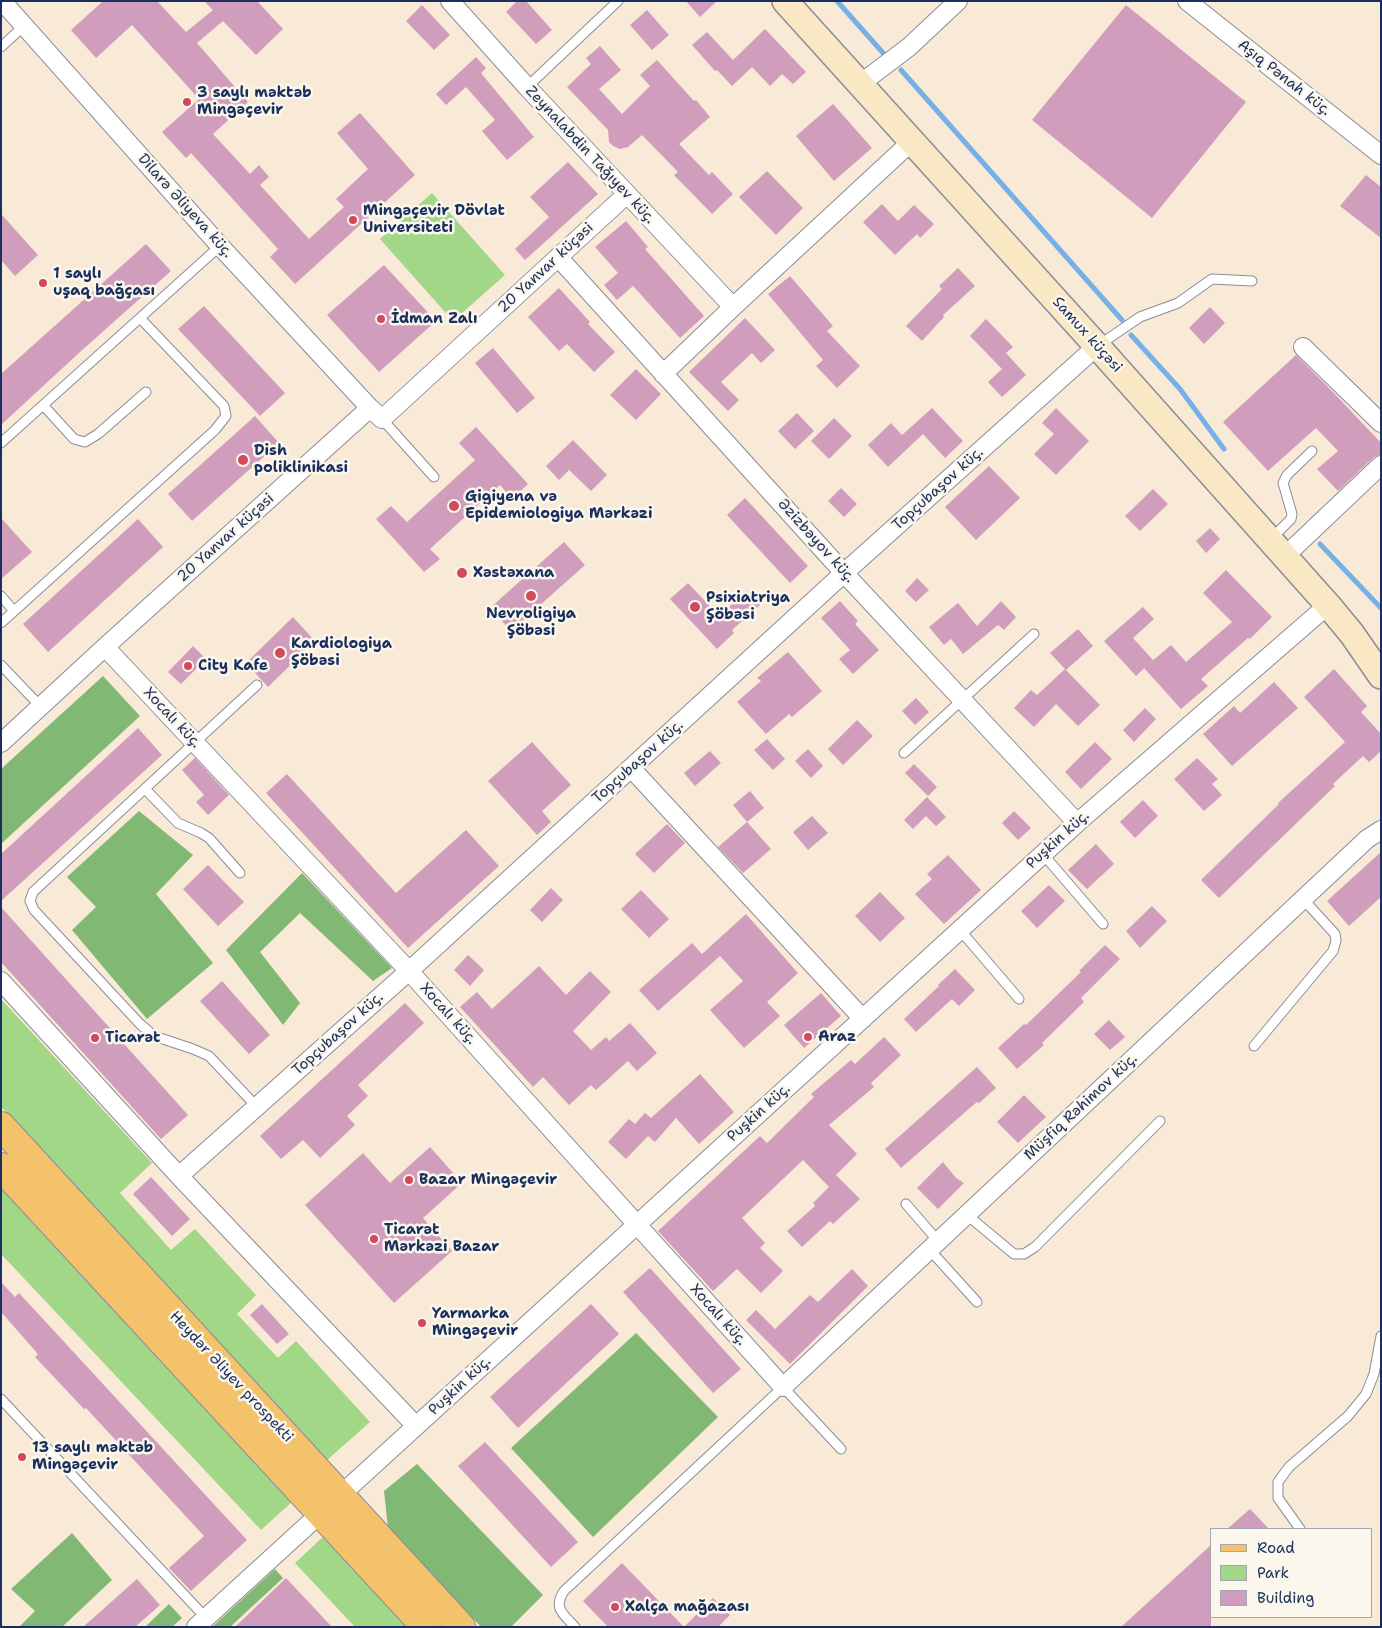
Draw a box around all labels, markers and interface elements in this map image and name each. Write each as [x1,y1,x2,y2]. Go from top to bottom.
street label: Aşıq Pənah küç. [1234,36,1334,120]
street label: Zeynalabdin Tağıyev küç. [521,82,659,228]
place label: 3 saylı məktəb Mingəçevir [197,84,312,119]
marker: 3 saylı məktəb Mingəçevir [181,96,193,108]
street label: Dilarə Əliyeva küç. [134,150,236,262]
place label: Mingəçevir Dövlət Universiteti [363,202,505,237]
marker: Mingəçevir Dövlət Universiteti [347,214,359,226]
street label: 20 Yanvar küçəsi [494,219,598,317]
place label: 1 saylı uşaq bağçası [53,265,155,300]
marker: 1 saylı uşaq bağçası [37,277,49,289]
street label: Samux küçəsi [1048,293,1126,377]
place label: İdman Zalı [391,310,478,328]
marker: İdman Zalı [375,313,387,325]
place label: Dish poliklinikasi [254,442,348,477]
street label: Topçubaşov küç. [889,443,987,535]
marker: Dish poliklinikasi [236,453,250,467]
place label: Gigiyena və Epidemiologiya Mərkəzi [465,488,652,523]
street label: 20 Yanvar küçəsi [174,490,278,586]
street label: Əzizbəyov küç. [774,495,858,587]
marker: Gigiyena və Epidemiologiya Mərkəzi [447,499,461,513]
place label: Xəstəxana [473,564,554,582]
marker: Xəstəxana [455,566,469,580]
marker: Nevroligiya Şöbəsi [524,589,538,603]
place label: Psixiatriya Şöbəsi [706,589,790,624]
marker: Psixiatriya Şöbəsi [688,600,702,614]
place label: Nevroligiya Şöbəsi [486,605,576,640]
place label: Kardiologiya Şöbəsi [291,635,392,670]
marker: Kardiologiya Şöbəsi [273,646,287,660]
place label: City Kafe [198,657,268,675]
marker: City Kafe [182,660,194,672]
street label: Xocalı küç. [139,684,205,752]
street label: Topçubaşov küç. [589,716,687,808]
street label: Puşkin küç. [1023,807,1093,873]
street label: Xocalı küç. [416,980,480,1048]
street label: Topçubaşov küç. [289,988,387,1080]
place label: Araz [818,1028,856,1046]
place label: Ticarət [105,1029,160,1047]
marker: Araz [802,1031,814,1043]
marker: Ticarət [89,1032,101,1044]
street label: Müşfiq Rəhimov küç. [1021,1050,1141,1164]
street label: Puşkin küç. [724,1080,794,1146]
place label: Bazar Mingəçevir [419,1171,557,1189]
marker: Bazar Mingəçevir [403,1174,415,1186]
place label: Ticarət Mərkəzi Bazar [384,1221,499,1256]
marker: Ticarət Mərkəzi Bazar [368,1233,380,1245]
street label: Xocalı küç. [686,1281,750,1349]
place label: Yarmarka Mingəçevir [432,1305,518,1340]
street label: Heydər Əliyev prospekti [165,1308,297,1446]
marker: Yarmarka Mingəçevir [416,1317,428,1329]
street label: Puşkin küç. [425,1353,495,1419]
place label: 13 saylı məktəb Mingəçevir [32,1439,153,1474]
marker: 13 saylı məktəb Mingəçevir [16,1451,28,1463]
legend [1210,1528,1372,1618]
text: Road [1257,1538,1295,1558]
text: Park [1257,1563,1289,1583]
text: Building [1257,1588,1314,1608]
place label: Xalça mağazası [625,1598,749,1616]
marker: Xalça mağazası [609,1601,621,1613]

